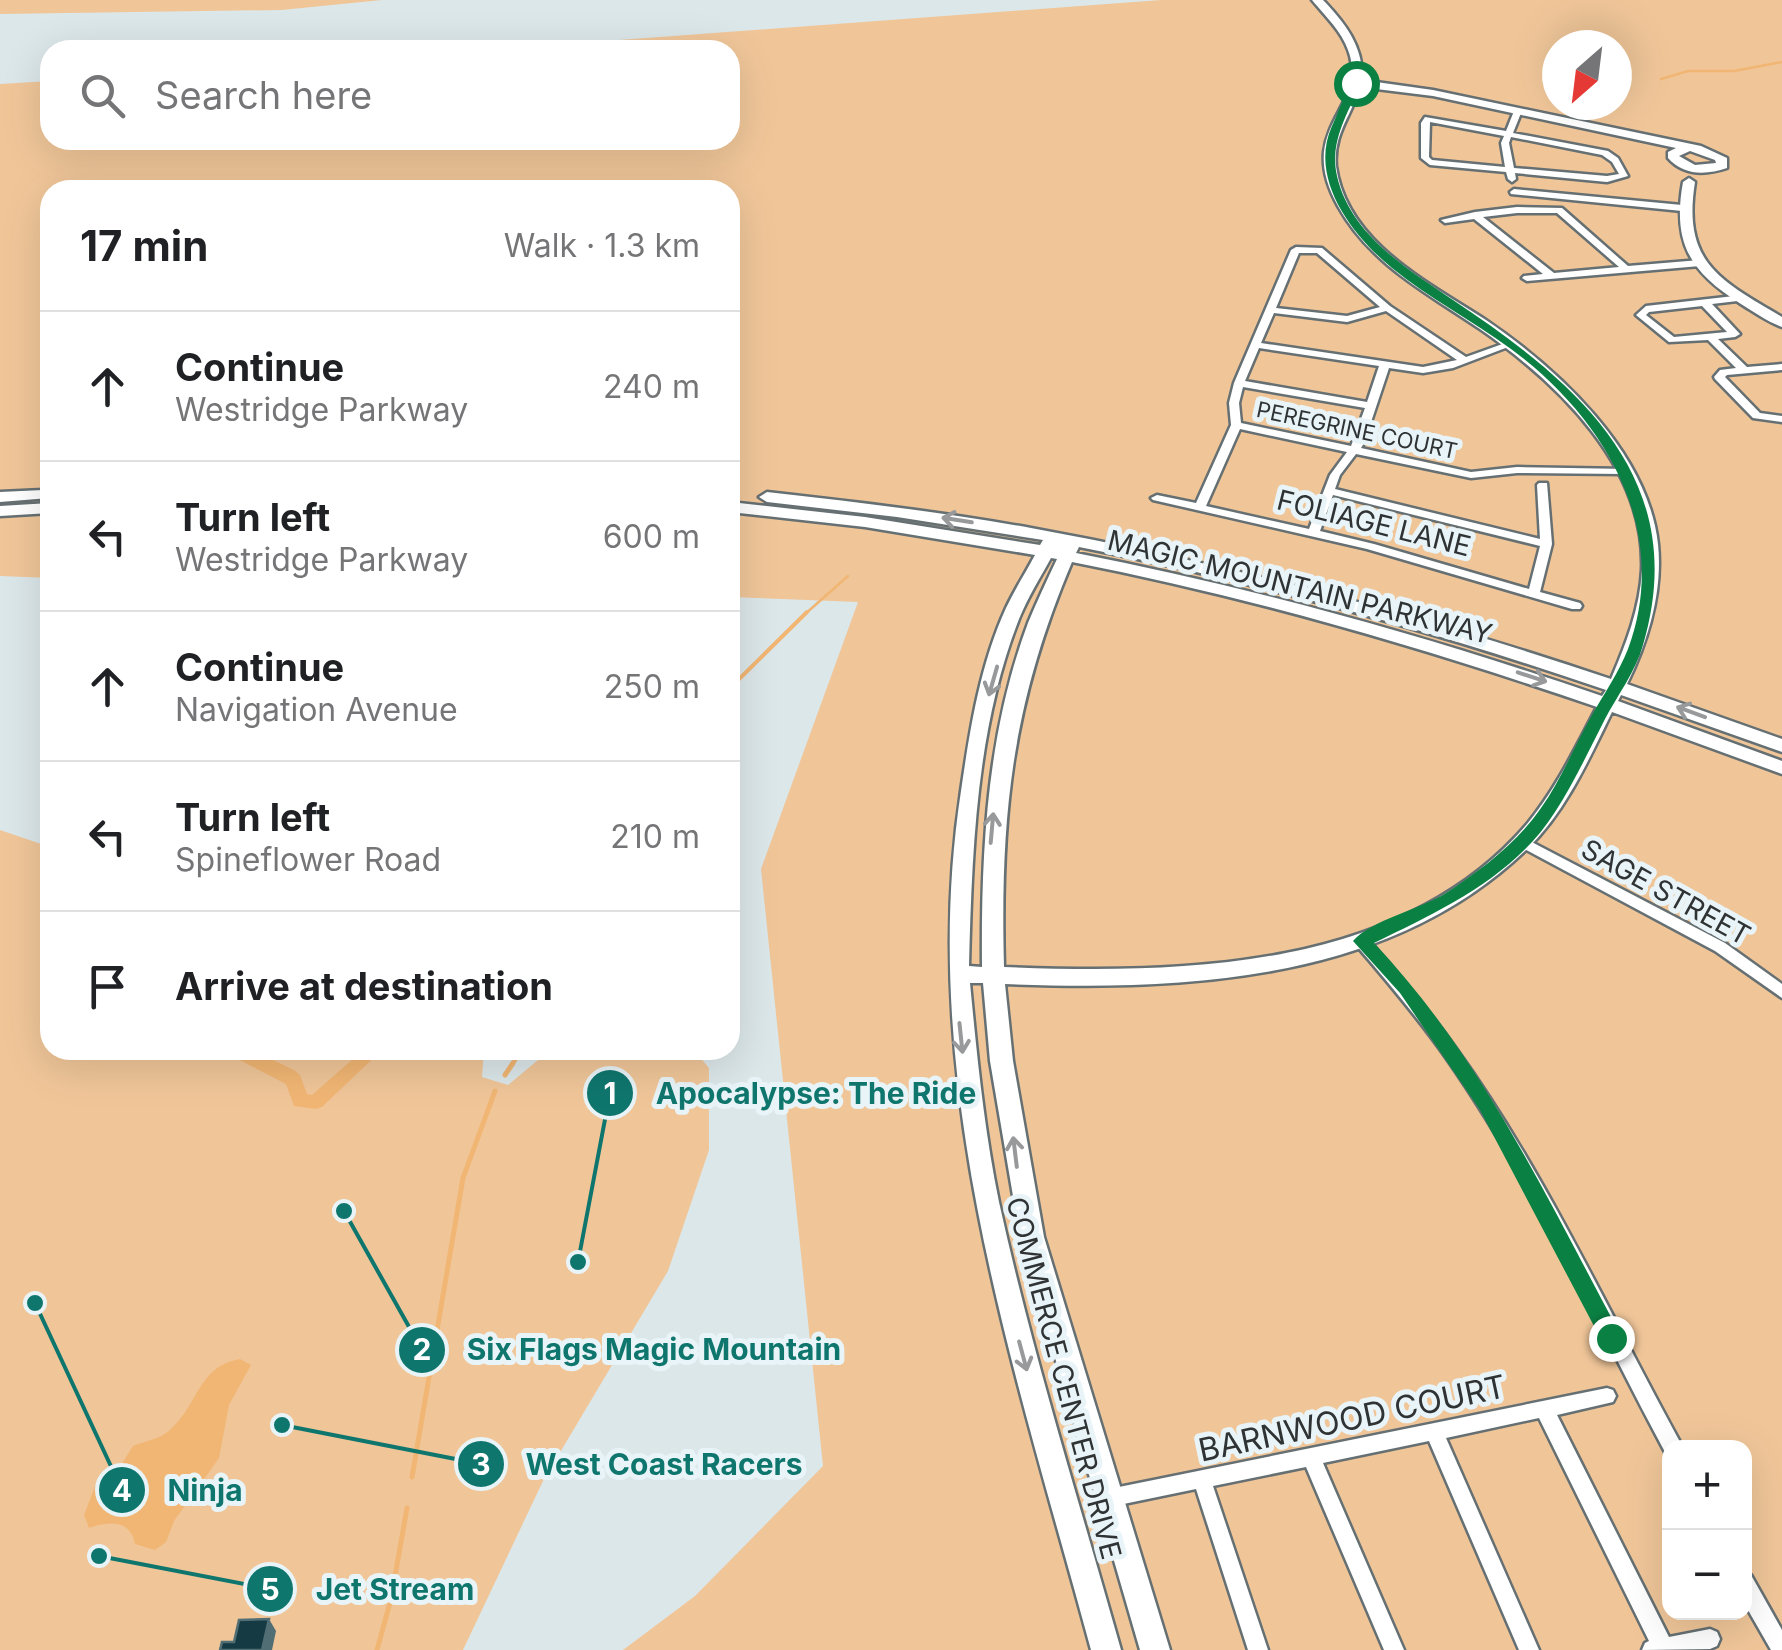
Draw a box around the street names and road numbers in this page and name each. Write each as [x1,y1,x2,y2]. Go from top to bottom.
street label: PEREGRINE COURT [1254,396,1460,464]
street label: FOLIAGE LANE [1274,483,1474,563]
street label: MAGIC MOUNTAIN PARKWAY [1104,523,1496,651]
street label: SAGE STREET [1576,832,1756,952]
street label: COMMERCE CENTER DRIVE [999,1193,1129,1563]
street label: BARNWOOD COURT [1195,1366,1509,1470]

